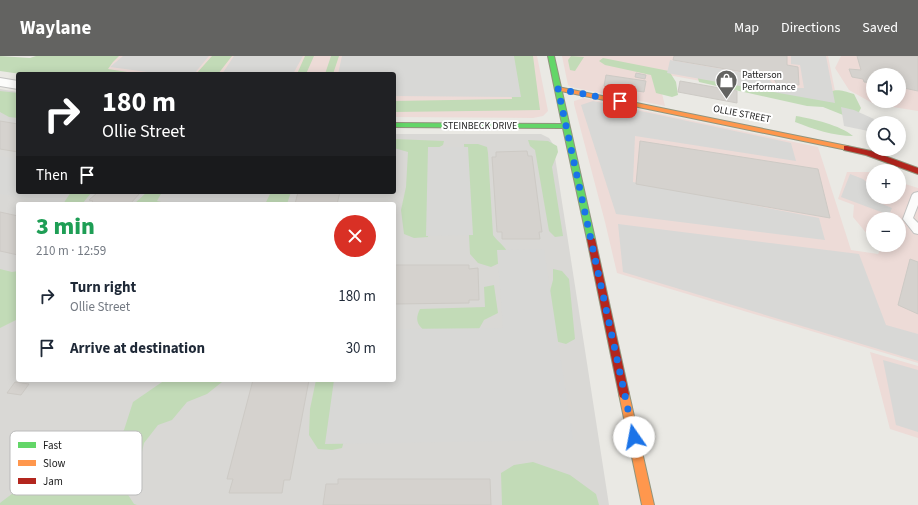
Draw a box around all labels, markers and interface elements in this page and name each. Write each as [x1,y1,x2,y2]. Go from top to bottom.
text: Waylane [20,15,91,42]
text: Map [734,18,759,38]
text: Directions [781,18,840,38]
text: Saved [862,18,898,38]
shop icon: Patterson Performance [713,68,739,101]
place label: Patterson Performance [742,68,796,94]
map controls [866,68,906,252]
button: sound [866,68,906,108]
text: 180 m [102,82,176,122]
pin [603,84,637,118]
icon: right [36,88,88,140]
icon: arrive [609,90,631,112]
street label: OLLIE STREET [712,102,773,127]
button: search [866,116,906,156]
text: Ollie Street [102,119,185,144]
street label: STEINBECK DRIVE [443,119,517,133]
icon: arrive [76,164,98,186]
button: + [866,164,906,204]
text: Then [36,165,68,186]
text: 3 min [36,209,95,244]
button: − [866,212,906,252]
button: close [334,215,376,257]
text: 210 m · 12:59 [36,242,106,260]
text: Turn right [70,277,136,298]
icon: right [36,285,58,307]
text: 180 m [338,286,376,307]
text: Ollie Street [70,298,130,316]
icon: arrive [36,337,58,359]
text: Arrive at destination [70,338,205,359]
text: 30 m [346,338,376,359]
position arrow [613,416,655,458]
legend [10,431,142,495]
text: Fast [43,438,62,453]
text: Slow [43,456,66,471]
text: Jam [43,474,63,489]

